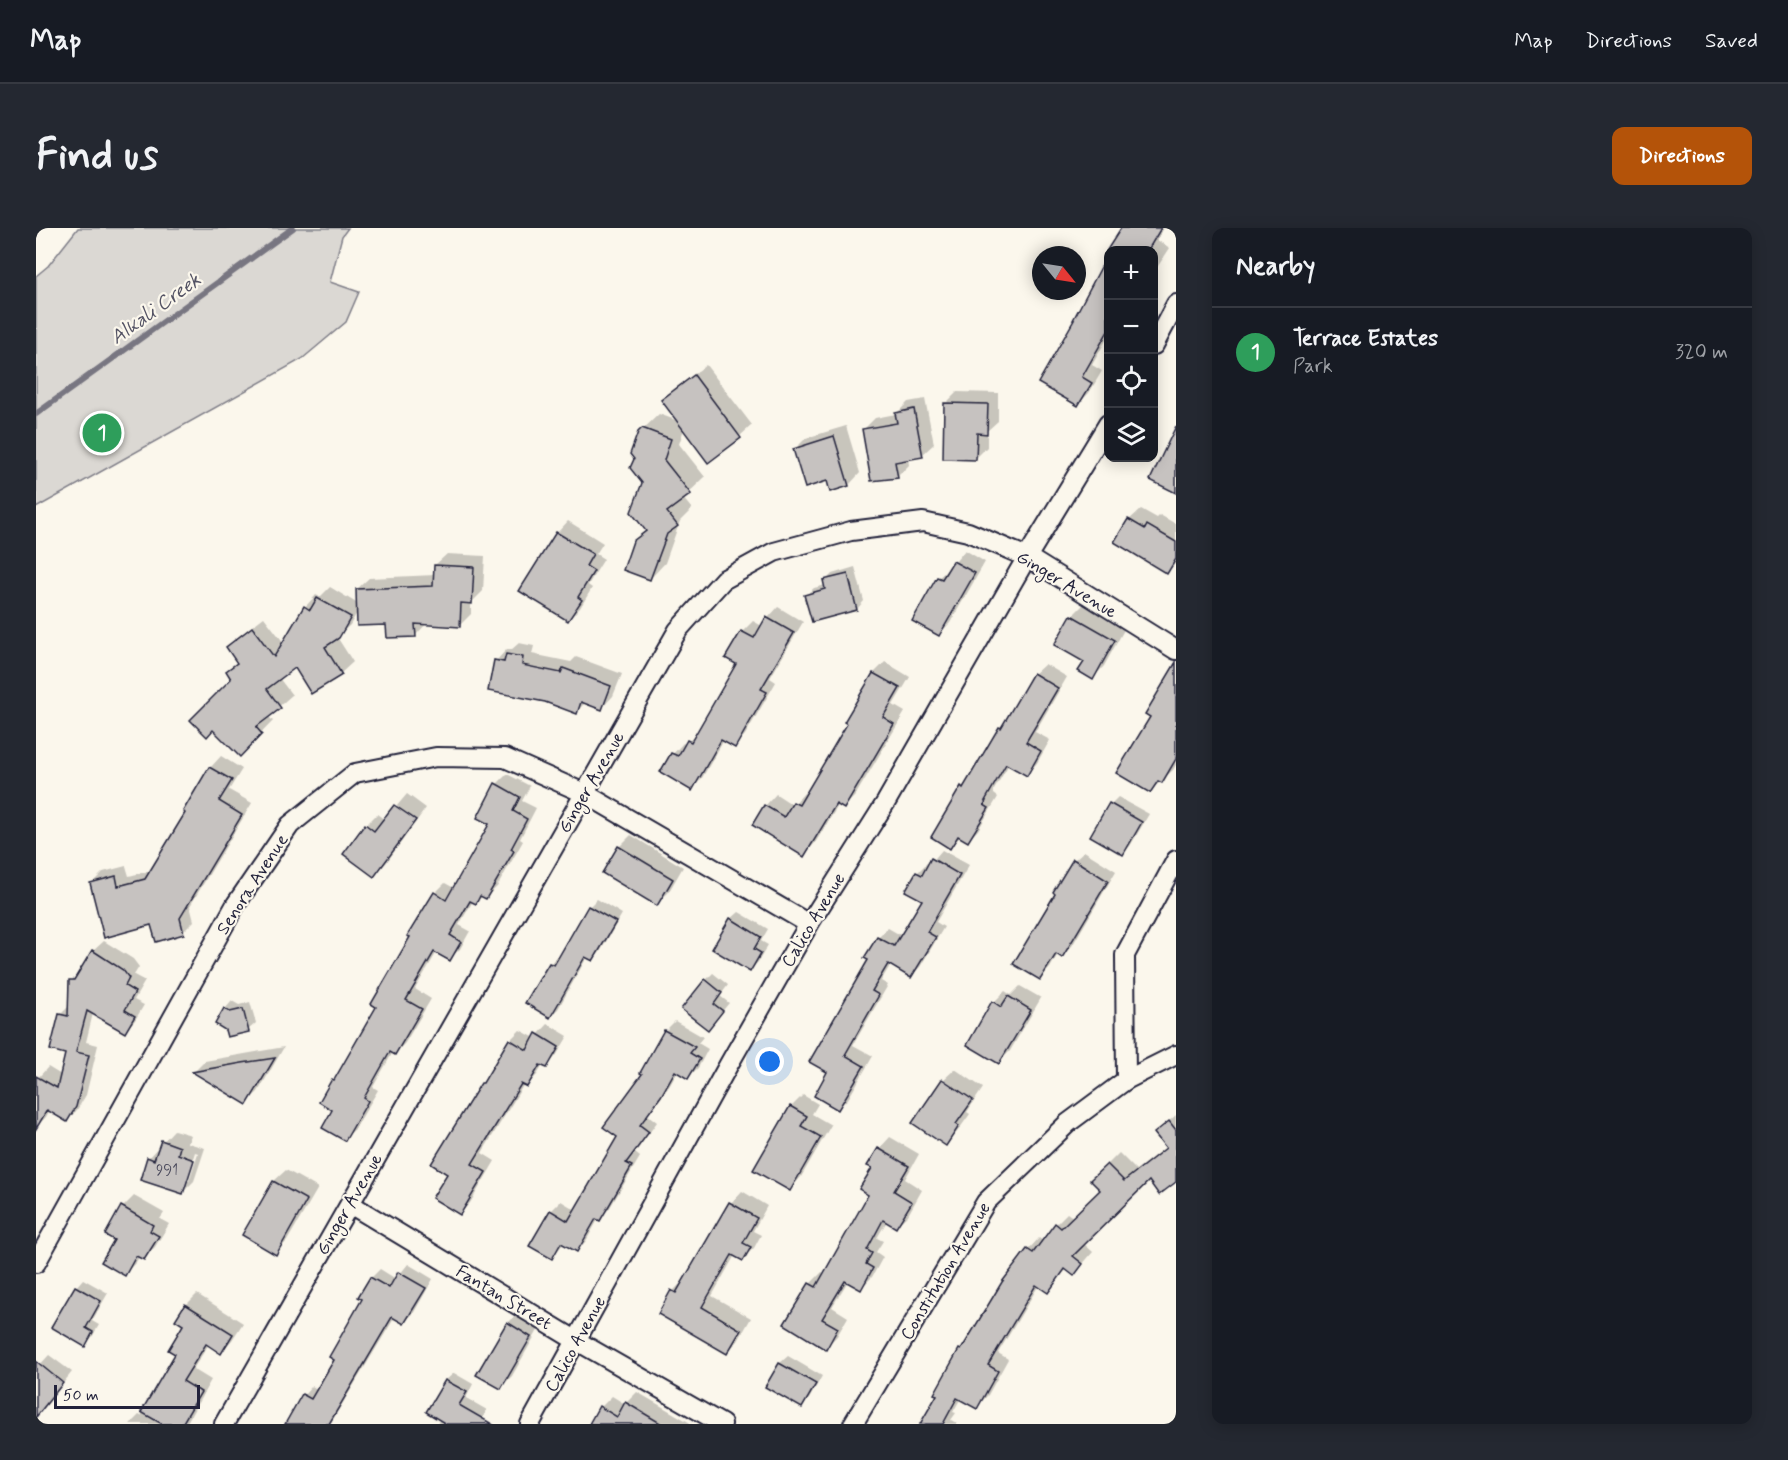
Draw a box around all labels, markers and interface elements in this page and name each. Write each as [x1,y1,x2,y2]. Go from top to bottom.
text: Map [30,23,81,60]
text: Map [1514,27,1553,55]
text: Directions [1586,27,1672,55]
text: Saved [1705,27,1758,55]
button: Directions [1612,127,1752,185]
text: Find us [36,129,158,184]
north arrow [1032,246,1086,300]
map controls [1104,246,1158,462]
button: + [1104,246,1158,300]
text: Nearby [1236,250,1315,284]
water label: Alkali Creek [105,267,207,351]
button: − [1104,300,1158,354]
text: Terrace Estates [1293,325,1438,353]
text: 1 [1251,339,1260,366]
text: 320 m [1675,339,1728,366]
text: Park [1293,353,1333,380]
button: locate [1104,354,1158,408]
button: layers [1104,408,1158,462]
pin: 1 [82,410,122,456]
street label: Ginger Avenue [1011,545,1121,625]
street label: Ginger Avenue [553,727,632,838]
street label: Senora Avenue [211,829,294,940]
street label: Calico Avenue [776,869,851,972]
your location [755,1047,784,1076]
street label: Ginger Avenue [311,1149,390,1260]
house number: 991 [156,1161,178,1181]
street label: Constitution Avenue [895,1198,997,1345]
street label: Fantan Street [451,1260,556,1336]
street label: Calico Avenue [540,1292,612,1397]
scale bar [54,1382,200,1410]
text: 50 m [63,1385,99,1406]

